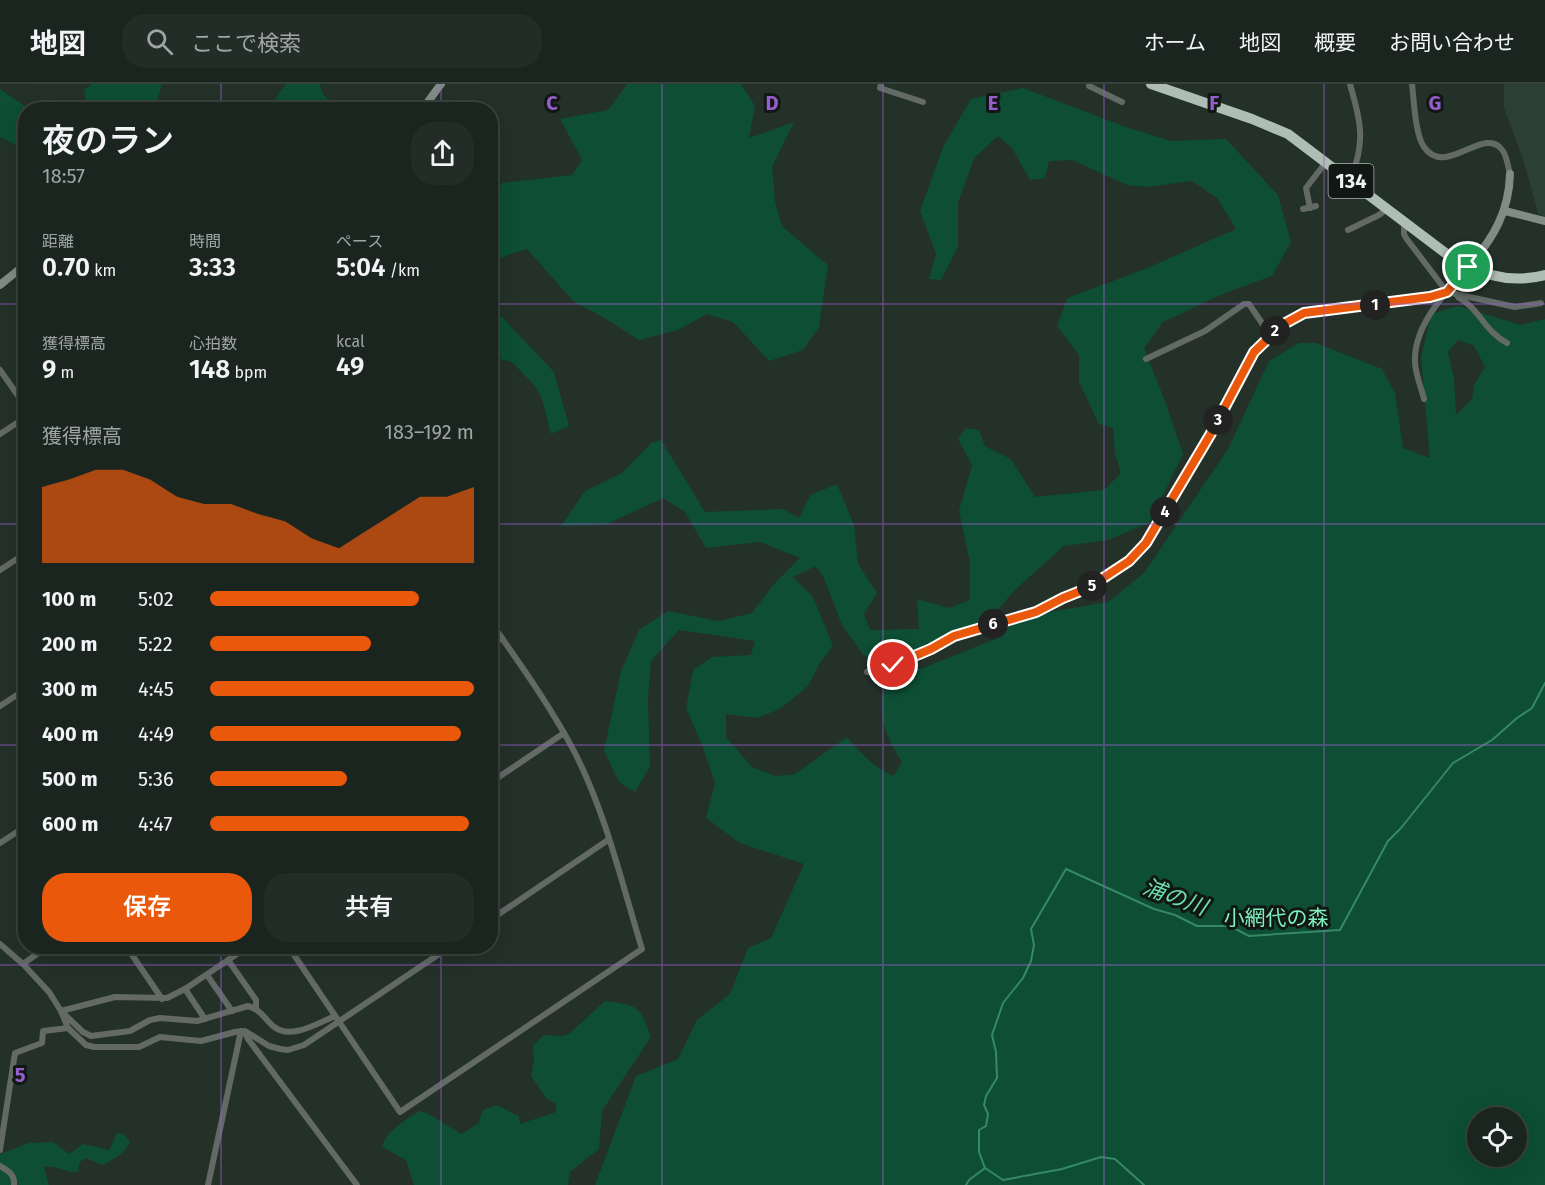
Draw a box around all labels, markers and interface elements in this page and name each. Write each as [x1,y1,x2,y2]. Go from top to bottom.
search box [122,14,542,68]
icon: search [143,25,176,58]
text: 地図 [30,27,86,60]
text: ここで検索 [191,30,301,57]
text: ホーム [1144,30,1206,56]
text: 地図 [1239,30,1281,56]
text: 概要 [1314,30,1356,56]
text: お問い合わせ [1389,30,1515,56]
text: C [546,91,558,115]
text: D [765,91,779,115]
text: E [988,91,998,115]
text: F [1209,91,1219,115]
text: G [1429,91,1441,115]
text: 夜のラン [42,121,174,161]
button: share [411,122,474,185]
text: 18:57 [42,164,85,188]
road number: 134 [1328,164,1374,198]
text: 距離 [42,232,74,251]
text: 時間 [189,232,221,251]
text: ペース [336,232,383,251]
pin [1442,241,1493,292]
icon: arrive [1451,250,1484,283]
text: 0.70 [42,252,90,283]
text: 3:33 [189,252,236,283]
text: 5:04 [336,252,385,283]
text: km [90,261,116,280]
text: /km [385,261,420,280]
pin: 1 [1360,290,1390,320]
text: 1 [1371,295,1379,314]
pin: 2 [1260,316,1290,346]
text: 2 [1271,321,1279,340]
text: kcal [336,332,365,351]
text: 獲得標高 [42,334,106,353]
text: 心拍数 [189,334,237,353]
text: 49 [336,351,364,382]
text: 9 [42,354,56,385]
text: 148 [189,354,230,385]
text: m [56,363,74,382]
text: bpm [230,363,267,382]
pin: 3 [1203,405,1233,435]
text: 3 [1214,410,1222,429]
text: 183–192 m [384,420,474,444]
text: 獲得標高 [42,424,122,448]
pin: 4 [1150,497,1180,527]
text: 4 [1160,502,1170,521]
pin: 5 [1077,571,1107,601]
text: 5 [1088,576,1096,595]
text: 100 m [42,587,96,611]
text: 5:02 [138,587,174,611]
pin: 6 [978,609,1008,639]
text: 6 [988,614,998,633]
text: 200 m [42,632,97,656]
text: 5:22 [138,632,173,656]
pin [867,639,918,690]
icon: check [876,648,909,681]
text: 300 m [42,677,97,701]
text: 4:45 [138,677,174,701]
text: 400 m [42,722,98,746]
text: 4:49 [138,722,174,746]
text: 500 m [42,767,98,791]
text: 5:36 [138,767,174,791]
text: 600 m [42,812,98,836]
text: 4:47 [138,812,172,836]
button: 保存 [42,873,252,942]
button: 共有 [264,873,474,942]
water label: 浦の川 [1139,873,1212,922]
park label: 小網代の森 [1224,905,1329,931]
text: 5 [15,1063,26,1087]
map controls [1467,1107,1527,1167]
button: locate [1467,1107,1527,1167]

